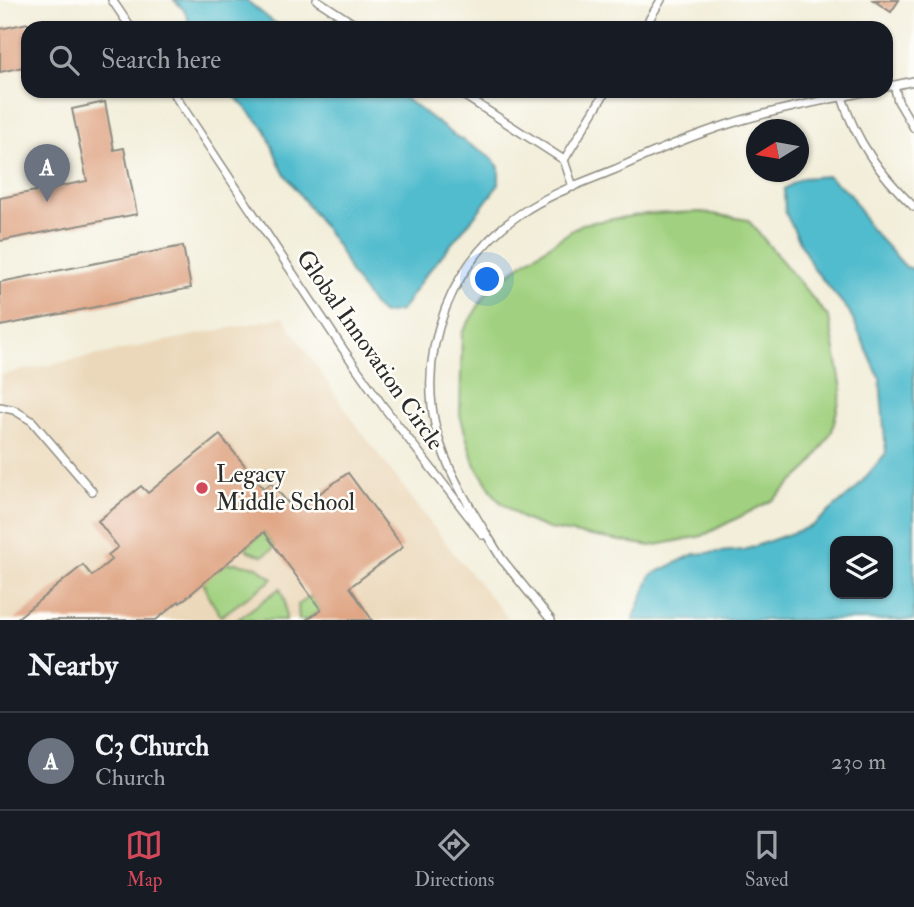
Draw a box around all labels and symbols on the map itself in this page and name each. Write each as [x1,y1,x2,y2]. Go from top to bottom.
north arrow [746,119,809,182]
pin: A [24,144,70,202]
street label: Global Innovation Circle [289,244,451,456]
your location [470,262,504,296]
place label: Legacy Middle School [216,459,355,518]
marker: Legacy Middle School [194,480,210,496]

